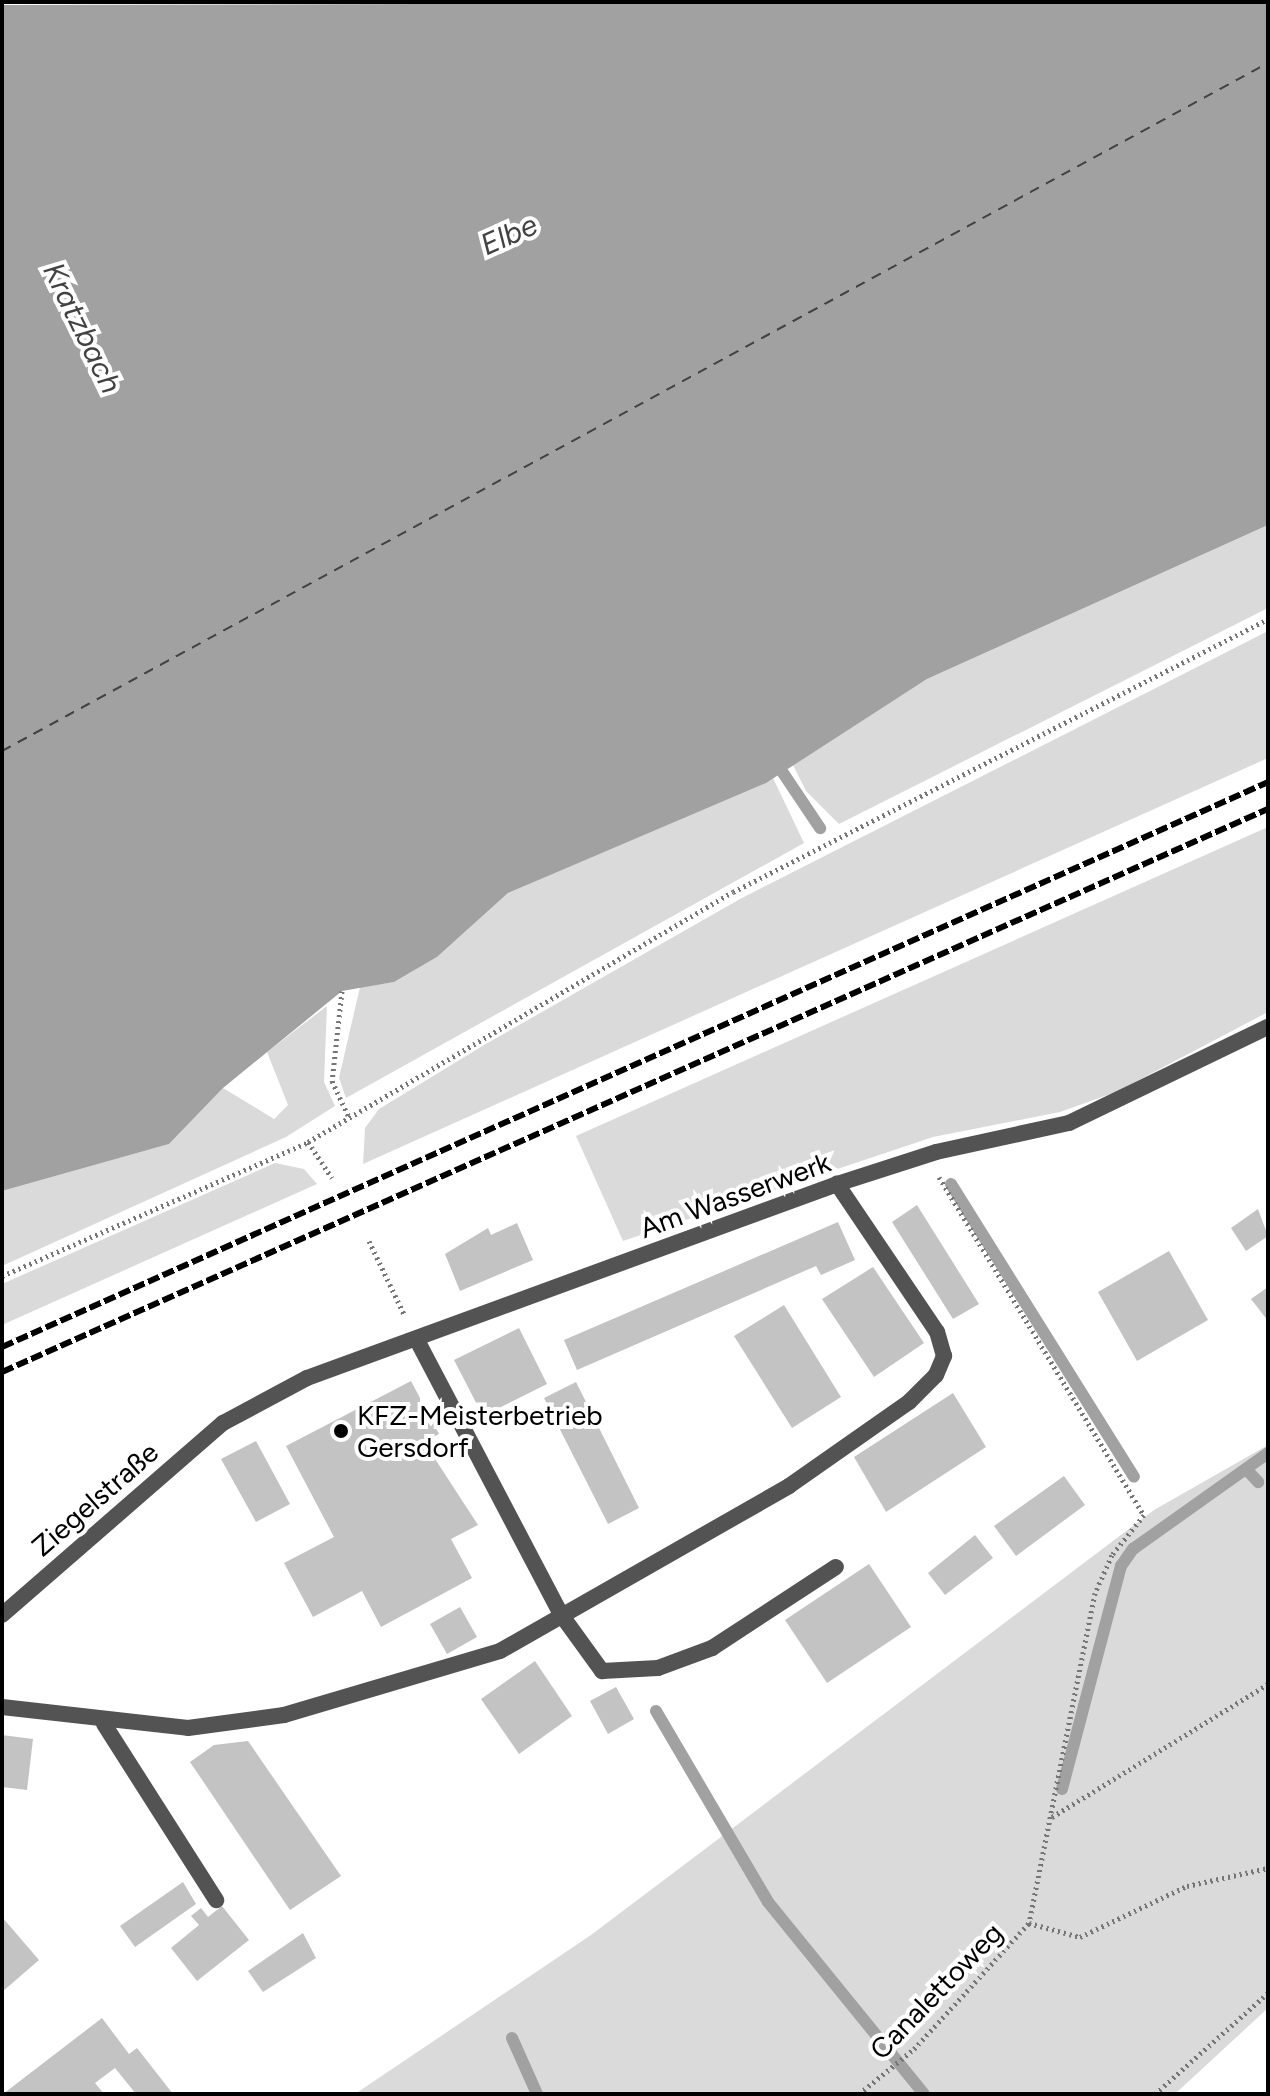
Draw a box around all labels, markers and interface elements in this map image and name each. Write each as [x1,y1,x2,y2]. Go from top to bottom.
water label: Elbe [475,207,543,263]
water label: Kratzbach [35,257,129,399]
street label: Am Wasserwerk [635,1145,835,1245]
place label: KFZ-Meisterbetrieb Gersdorf [357,1398,603,1464]
marker: KFZ-Meisterbetrieb Gersdorf [332,1422,350,1440]
street label: Ziegelstraße [25,1435,165,1563]
street label: Canalettoweg [863,1916,1009,2066]

